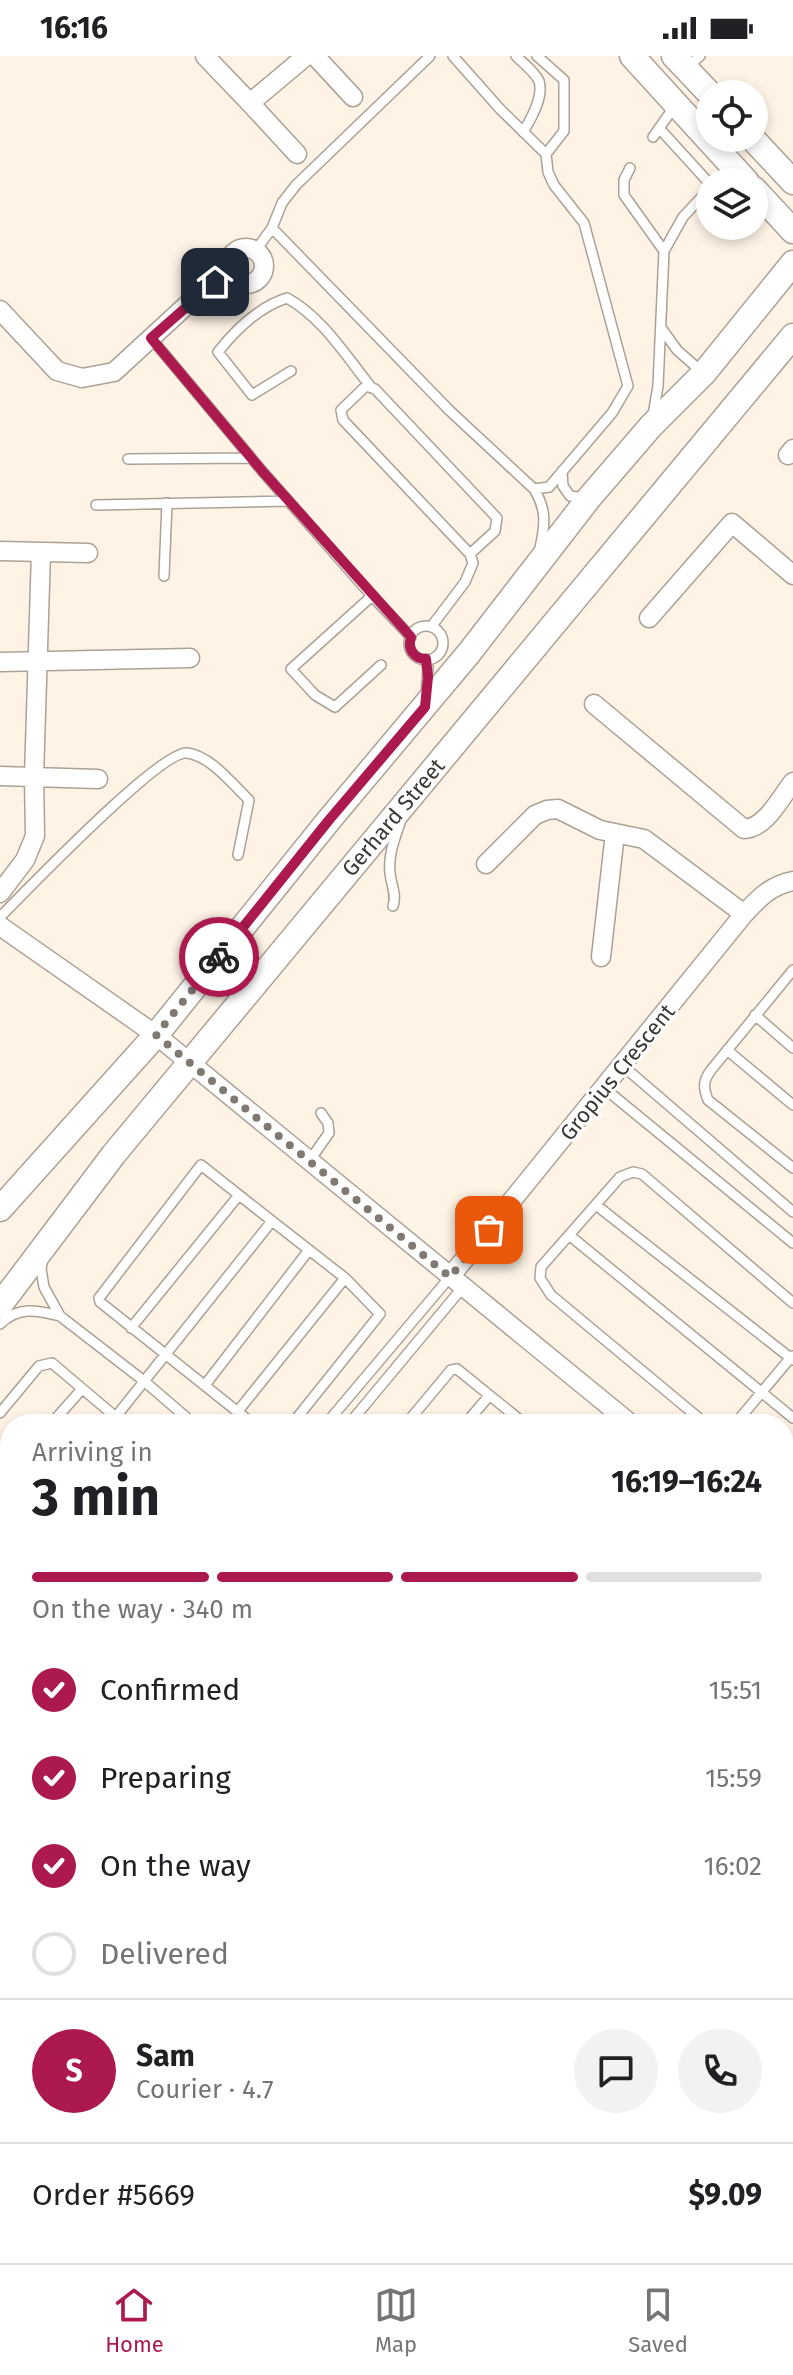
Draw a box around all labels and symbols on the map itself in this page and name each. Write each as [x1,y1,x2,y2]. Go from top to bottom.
pin [181,248,249,316]
street label: Gerhard Street [336,753,451,882]
courier [179,917,259,997]
street label: Gropius Crescent [554,999,681,1146]
pin [455,1196,523,1264]

